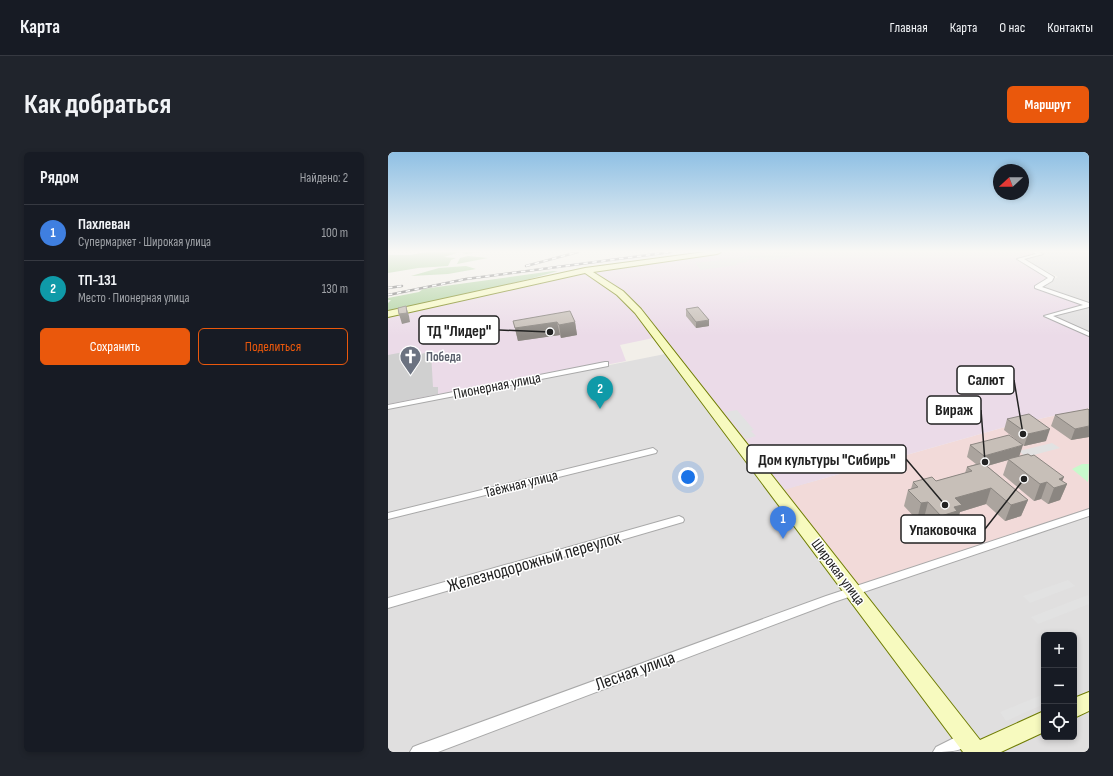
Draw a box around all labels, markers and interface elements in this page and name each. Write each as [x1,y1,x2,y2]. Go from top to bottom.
text: Карта [20,16,60,39]
text: Главная [890,19,928,36]
text: Карта [950,19,977,36]
text: О нас [999,19,1025,36]
text: Контакты [1047,19,1093,36]
button: Маршрут [1007,86,1089,123]
text: Как добраться [24,88,171,121]
north arrow [993,164,1029,200]
text: Рядом [40,168,79,188]
text: Найдено: 2 [300,170,348,186]
text: Пахлеван [78,215,130,234]
text: 1 [50,225,56,241]
text: 100 m [321,225,348,241]
text: Супермаркет · Широкая улица [78,234,211,250]
text: ТП-131 [78,271,117,290]
text: 2 [50,281,56,297]
text: 130 m [322,281,348,297]
text: Место · Пионерная улица [78,290,189,306]
callout: ТД "Лидер" [419,316,499,344]
text: ТД "Лидер" [427,322,491,341]
button: Сохранить [40,328,190,365]
button: Поделиться [198,328,348,365]
church icon: Победа [397,344,423,377]
place label: Победа [426,349,461,365]
callout: Салют [957,366,1014,394]
street label: Пионерная улица [452,368,543,404]
text: Салют [968,371,1005,390]
pin: 2 [587,376,613,409]
callout: Вираж [927,396,981,424]
text: Вираж [935,401,973,420]
callout: Дом культуры "Сибирь" [747,445,906,473]
text: Дом культуры "Сибирь" [758,451,896,470]
street label: Таёжная улица [482,466,560,502]
your location [678,467,698,487]
pin: 1 [770,506,796,539]
callout: Упаковочка [901,515,985,543]
text: Упаковочка [909,521,977,540]
street label: Железнодорожный переулок [445,527,623,597]
street label: Широкая улица [807,535,869,609]
map controls [1041,632,1077,740]
button: + [1041,632,1077,668]
street label: Лесная улица [592,647,678,695]
button: − [1041,668,1077,704]
button: locate [1041,704,1077,740]

